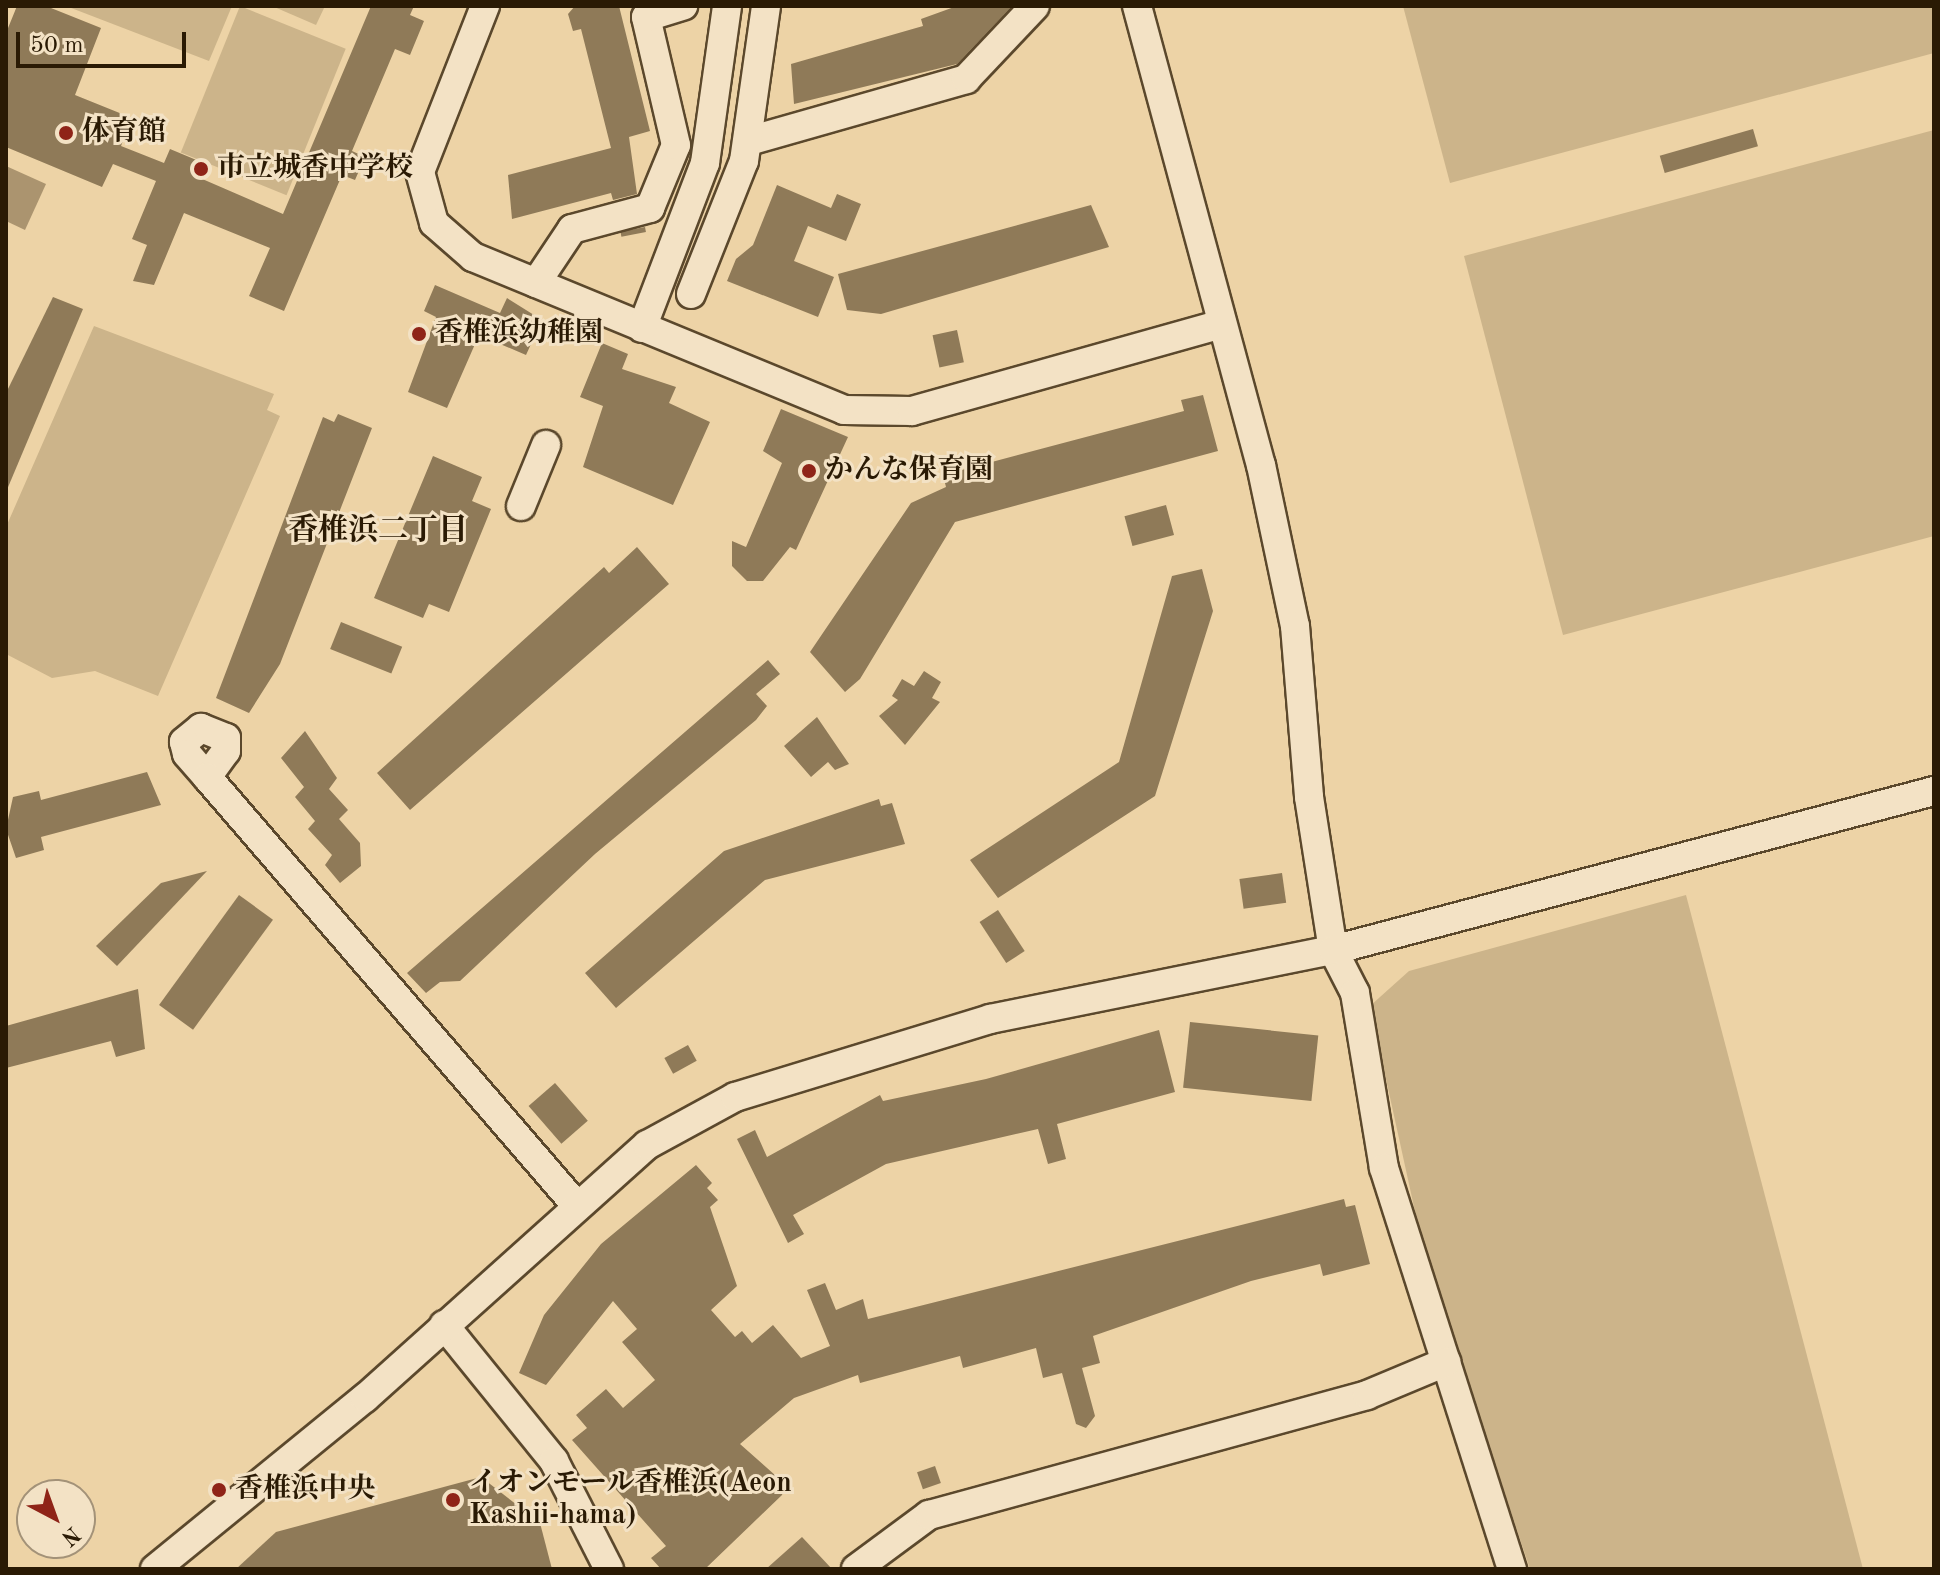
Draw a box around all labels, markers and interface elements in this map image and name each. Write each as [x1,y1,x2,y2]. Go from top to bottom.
scale bar [20,16,190,66]
text: 50 m [30,34,84,58]
place label: 体育館 [82,116,166,150]
marker: 体育館 [57,124,75,142]
place label: 市立城香中学校 [217,152,413,186]
marker: 市立城香中学校 [192,160,210,178]
place label: 香椎浜幼稚園 [435,317,603,351]
marker: 香椎浜幼稚園 [410,325,428,343]
place label: かんな保育園 [825,454,993,488]
marker: かんな保育園 [800,462,818,480]
district label: 香椎浜二丁目 [288,513,468,549]
place label: イオンモール香椎浜(Aeon Kashii-hama) [469,1467,793,1533]
place label: 香椎浜中央 [235,1473,375,1507]
north arrow [16,1479,96,1559]
marker: 香椎浜中央 [210,1481,228,1499]
marker: イオンモール香椎浜(Aeon Kashii-hama) [444,1491,462,1509]
text: N [57,1522,84,1549]

